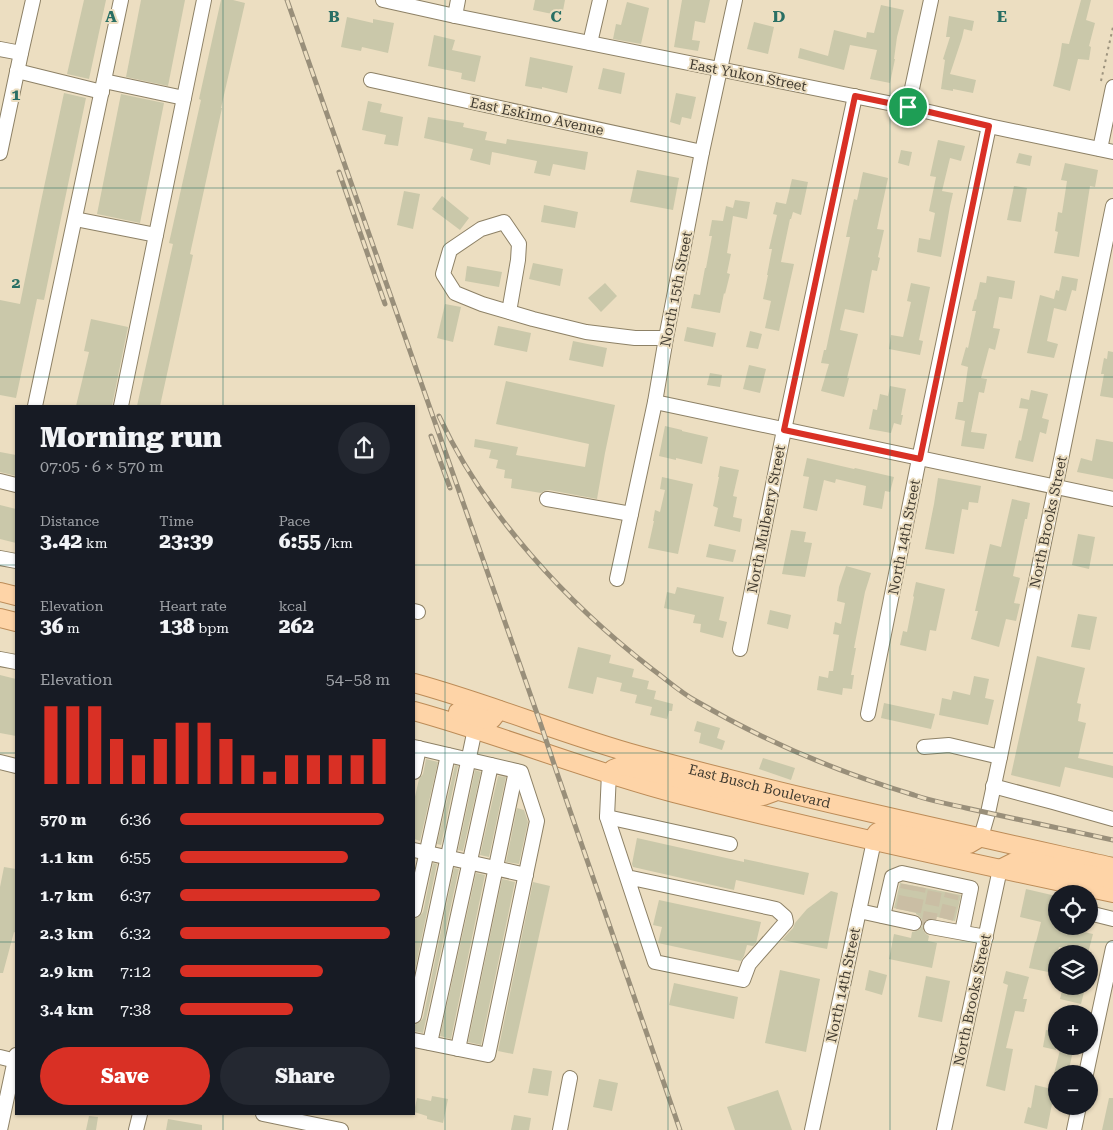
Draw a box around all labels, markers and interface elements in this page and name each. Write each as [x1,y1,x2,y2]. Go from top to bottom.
text: A [105,7,117,26]
text: B [328,7,340,26]
text: C [550,7,562,26]
text: D [773,7,786,26]
text: E [997,7,1007,26]
street label: East Yukon Street [688,56,808,94]
text: 1 [12,85,21,104]
pin [887,86,929,128]
icon: arrive [894,93,922,121]
street label: East Eskimo Avenue [469,94,606,138]
street label: North 15th Street [657,230,695,348]
text: 2 [12,273,21,292]
text: Morning run [40,421,222,454]
button: share [338,422,390,474]
street label: North Mulberry Street [744,444,788,594]
street label: North Brooks Street [1026,454,1070,590]
text: 07:05 · 6 × 570 m [40,457,164,476]
street label: North 14th Street [885,478,923,596]
text: Distance [40,513,99,529]
text: Time [159,513,194,529]
text: Pace [279,513,310,529]
text: 3.42 [40,529,82,553]
text: 23:39 [159,529,213,553]
text: 6:55 [279,529,321,553]
text: km [82,535,107,551]
text: /km [321,535,353,551]
text: Elevation [40,598,103,614]
text: Heart rate [159,598,227,614]
text: kcal [279,598,307,614]
text: 36 [40,614,64,638]
text: 138 [159,614,195,638]
text: 262 [279,614,314,638]
text: m [64,620,80,636]
text: bpm [195,620,229,636]
text: Elevation [40,670,113,689]
text: 54–58 m [326,670,390,689]
street label: East Busch Boulevard [687,761,832,811]
text: 570 m [40,810,86,829]
text: 6:36 [120,810,151,829]
text: 1.1 km [40,848,93,867]
text: 6:55 [120,848,151,867]
map controls [1048,885,1098,1115]
button: locate [1048,885,1098,935]
text: 1.7 km [40,886,93,905]
text: 6:37 [120,886,151,905]
text: 2.3 km [40,924,93,943]
text: 6:32 [120,924,151,943]
street label: North 14th Street [823,926,863,1044]
street label: North Brooks Street [950,932,994,1068]
button: layers [1048,945,1098,995]
text: 2.9 km [40,962,93,981]
text: 7:12 [120,962,151,981]
text: 3.4 km [40,1000,93,1019]
text: 7:38 [120,1000,151,1019]
button: + [1048,1005,1098,1055]
button: Save [40,1047,210,1105]
button: Share [220,1047,390,1105]
button: − [1048,1065,1098,1115]

